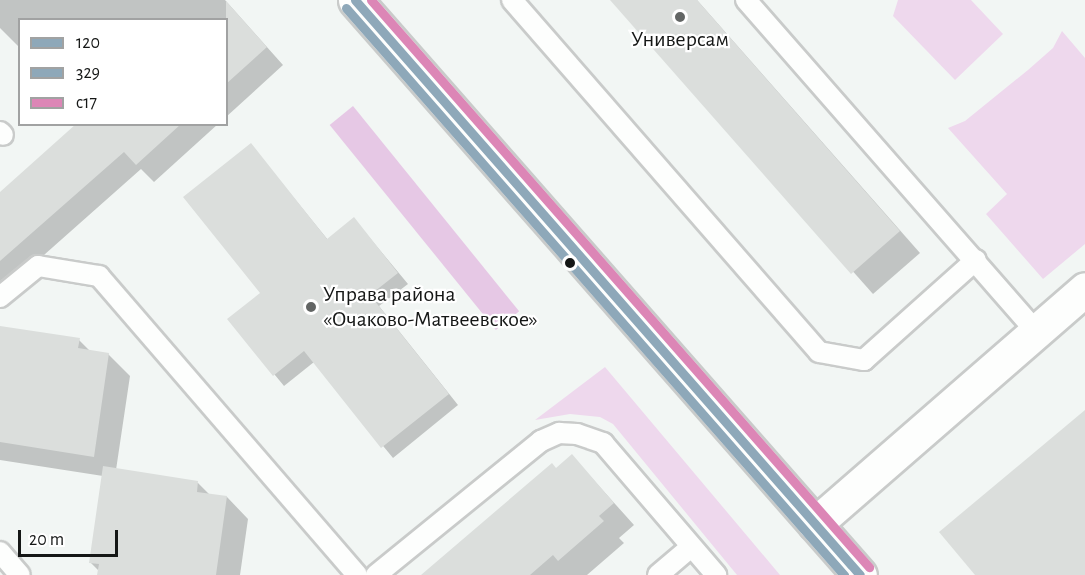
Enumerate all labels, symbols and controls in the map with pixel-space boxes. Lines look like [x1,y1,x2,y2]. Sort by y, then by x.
marker: Универсам [673,10,687,24]
legend [18,18,228,126]
place label: Универсам [631,27,729,53]
text: 120 [76,34,100,52]
text: 329 [76,64,100,82]
text: с17 [76,94,97,112]
unlabelled marker [564,257,576,269]
place label: Управа района «Очаково-Матвеевское» [323,281,538,332]
marker: Управа района «Очаково-Матвеевское» [304,300,318,314]
scale bar [21,518,122,556]
text: 20 m [29,531,64,549]

